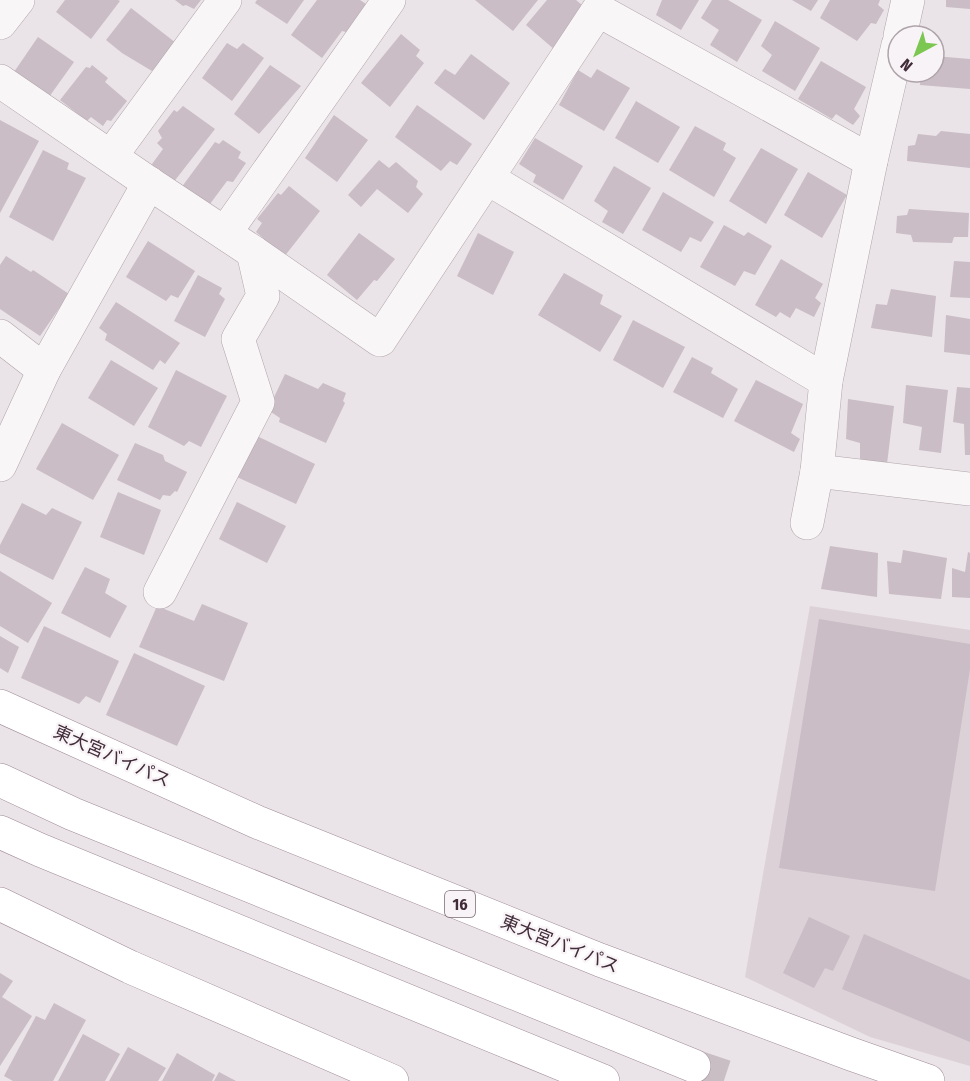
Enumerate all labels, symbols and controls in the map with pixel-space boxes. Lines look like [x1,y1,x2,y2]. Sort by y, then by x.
north arrow [886,24,946,84]
text: N [897,55,916,75]
street label: 東大宮バイパス [50,720,174,792]
road number: 16 [445,891,475,917]
street label: 東大宮バイパス [498,910,622,978]

